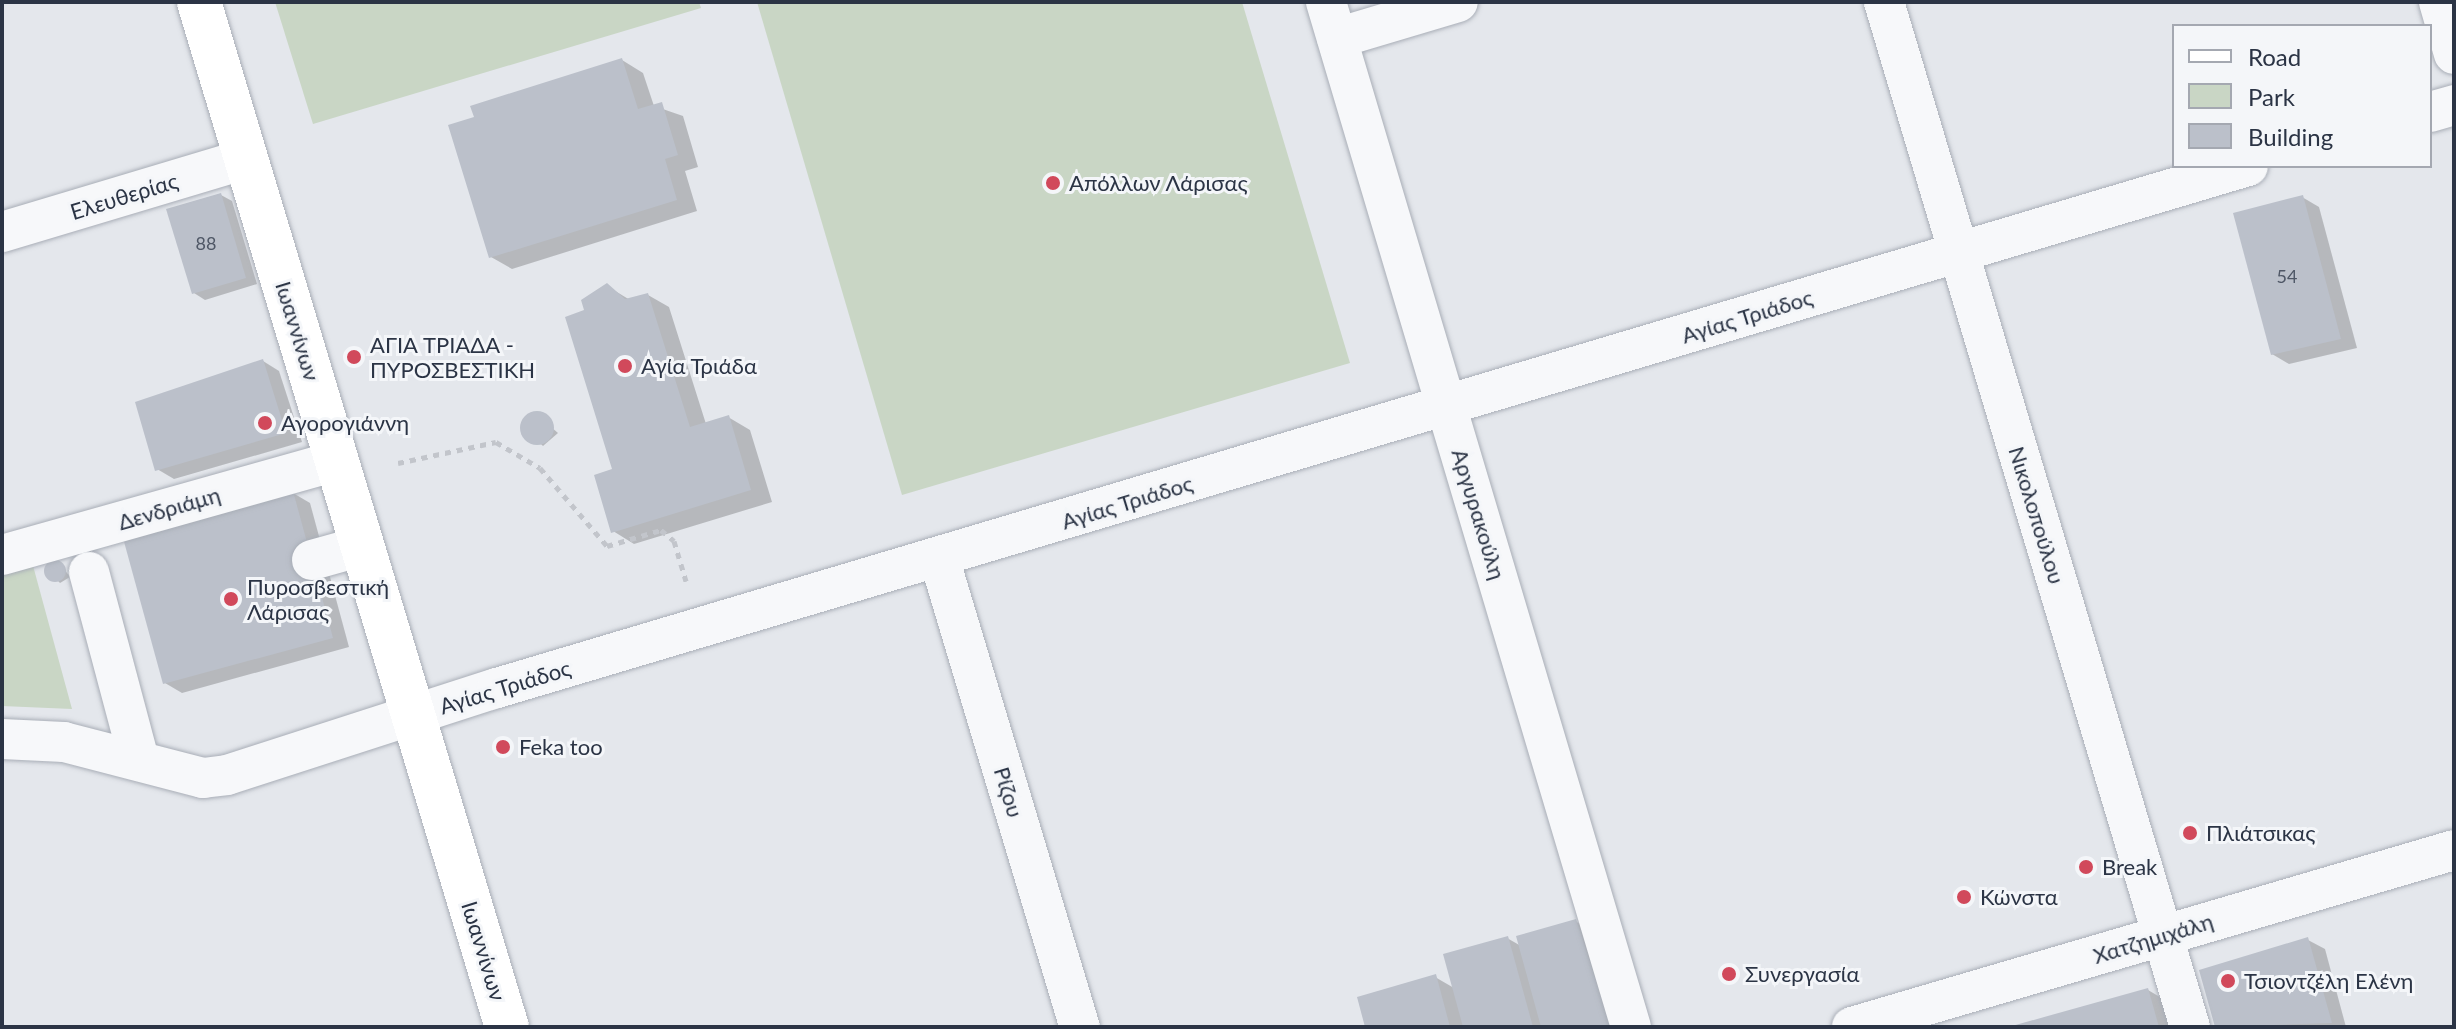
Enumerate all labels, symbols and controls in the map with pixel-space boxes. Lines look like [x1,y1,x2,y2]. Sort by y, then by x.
legend [2172,24,2432,168]
text: Road [2248,42,2301,71]
text: Park [2248,82,2295,111]
text: Building [2248,122,2333,151]
street label: Ελευθερίας [67,167,181,225]
place label: Απόλλων Λάρισας [1069,170,1248,196]
marker: Απόλλων Λάρισας [1044,174,1062,192]
house number: 88 [196,232,216,254]
house number: 54 [2277,265,2297,287]
street label: Ιωαννίνων [270,278,326,384]
street label: Αγίας Τριάδος [1678,283,1816,349]
place label: ΑΓΙΑ ΤΡΙΑΔΑ - ΠΥΡΟΣΒΕΣΤΙΚΗ [370,331,535,382]
marker: ΑΓΙΑ ΤΡΙΑΔΑ - ΠΥΡΟΣΒΕΣΤΙΚΗ [345,348,363,366]
place label: Αγία Τριάδα [641,353,758,379]
marker: Αγία Τριάδα [616,357,634,375]
place label: Αγορογιάννη [281,410,409,436]
marker: Αγορογιάννη [256,414,274,432]
street label: Νικολοπούλου [2004,443,2070,587]
street label: Αργυρακούλη [1447,445,1511,583]
street label: Αγίας Τριάδος [1058,469,1196,535]
street label: Δενδριάμη [115,481,223,535]
place label: Πυροσβεστική Λάρισας [247,573,389,624]
marker: Πυροσβεστική Λάρισας [222,590,240,608]
street label: Αγίας Τριάδος [436,654,574,720]
place label: Feka too [519,734,603,760]
marker: Feka too [494,738,512,756]
street label: Ρίζου [989,764,1029,820]
place label: Πλιάτσικας [2206,820,2316,846]
marker: Πλιάτσικας [2181,824,2199,842]
place label: Break [2102,854,2157,880]
marker: Break [2077,858,2095,876]
place label: Κώνστα [1980,884,2058,910]
marker: Κώνστα [1955,888,1973,906]
street label: Ιωαννίνων [456,898,512,1004]
street label: Χατζημιχάλη [2090,907,2216,969]
place label: Συνεργασία [1745,961,1860,987]
marker: Συνεργασία [1720,965,1738,983]
place label: Τσιοντζέλη Ελένη [2244,968,2413,994]
marker: Τσιοντζέλη Ελένη [2219,972,2237,990]

